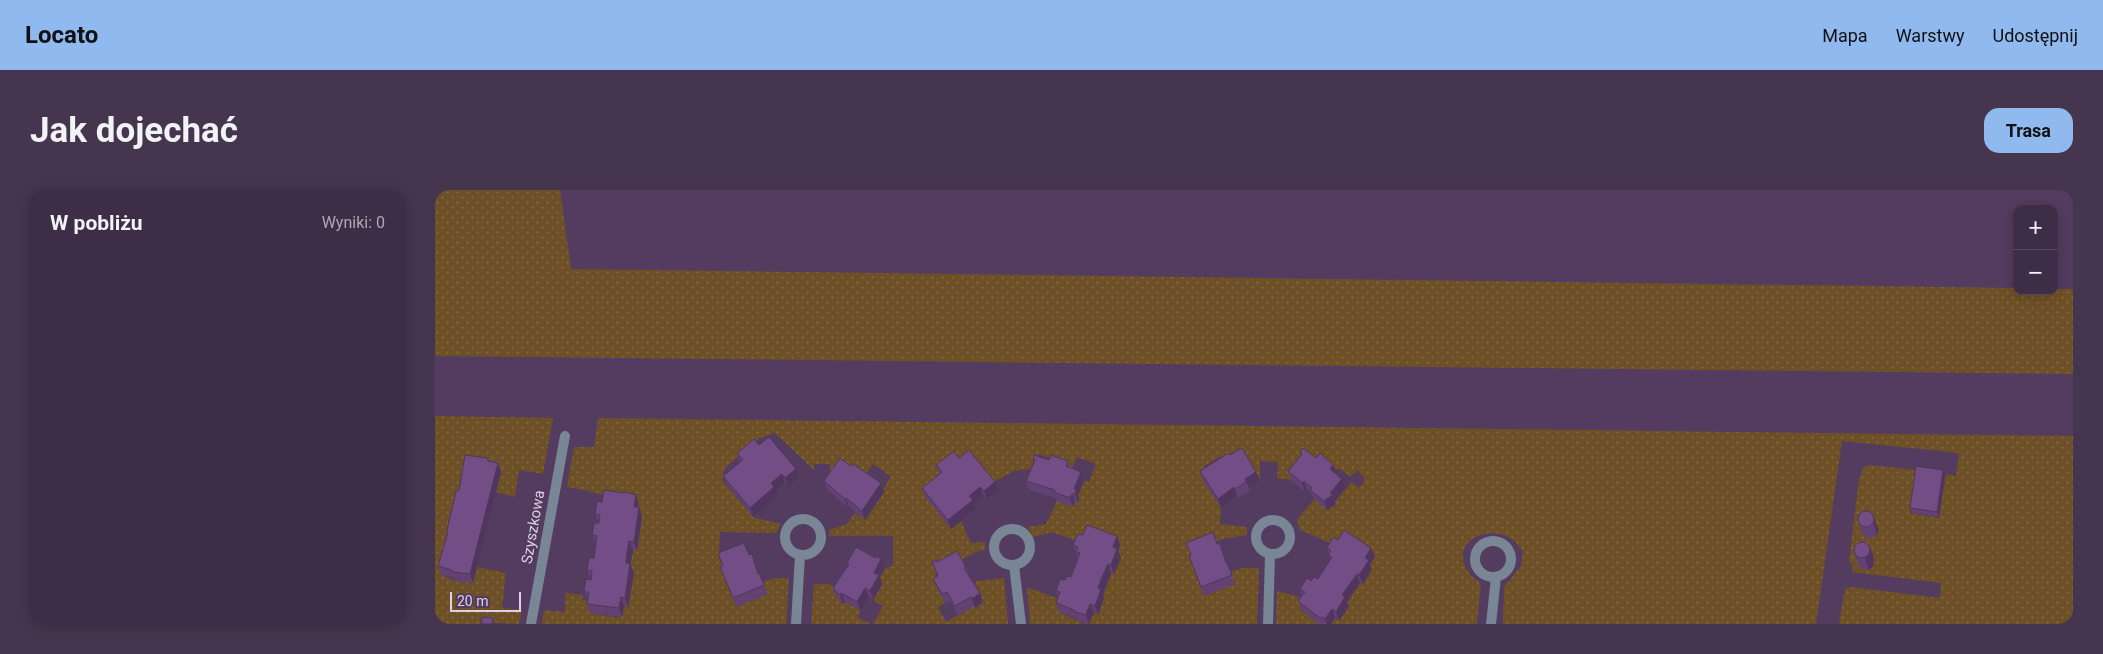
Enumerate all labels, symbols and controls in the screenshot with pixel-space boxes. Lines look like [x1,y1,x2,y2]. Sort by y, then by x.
text: Locato [25,21,98,49]
text: Mapa [1822,25,1868,46]
text: Warstwy [1896,25,1964,46]
text: Udostępnij [1992,25,2078,46]
button: Trasa [1984,108,2073,153]
text: Jak dojechać [30,110,238,151]
map controls [2013,205,2058,295]
button: + [2013,205,2058,250]
text: W pobliżu [50,211,143,235]
text: Wyniki: 0 [322,213,385,232]
button: − [2013,250,2058,295]
street label: Szyszkowa [518,489,548,565]
scale bar [450,589,521,612]
text: 20 m [457,593,489,609]

